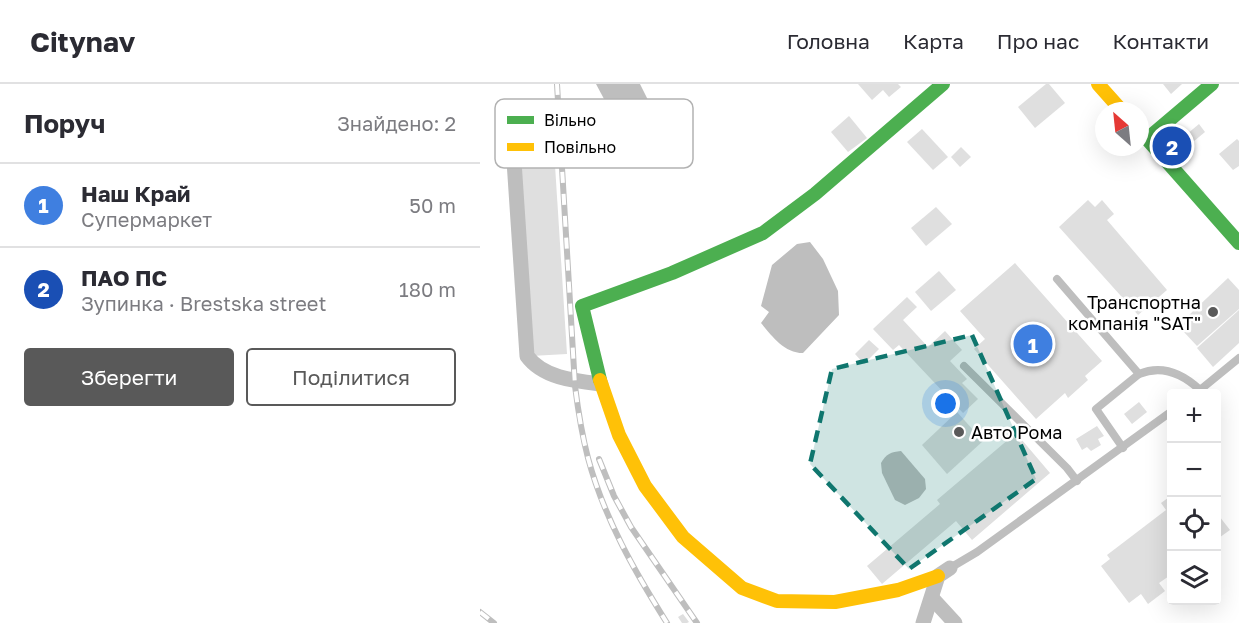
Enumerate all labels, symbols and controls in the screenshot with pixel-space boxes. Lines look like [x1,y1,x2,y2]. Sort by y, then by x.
text: Citynav [30,25,135,58]
text: Головна [787,28,870,54]
text: Карта [903,28,964,54]
text: Про нас [997,28,1079,54]
text: Контакти [1112,28,1209,54]
legend [495,99,693,168]
north arrow [1095,102,1149,156]
text: Поруч [24,108,105,139]
text: Вільно [544,110,596,130]
text: Знайдено: 2 [337,111,456,135]
pin: 2 [1152,124,1192,168]
text: Повільно [544,137,616,157]
text: Наш Край [81,180,190,207]
text: 1 [38,193,49,217]
text: 50 m [409,193,456,217]
text: Супермаркет [81,207,212,231]
text: ПАО ПС [81,264,167,291]
text: 2 [37,277,50,301]
text: 180 m [399,277,456,301]
text: Зупинка · Brestska street [81,291,326,315]
place label: Транспортна компанія "SAT" [1068,291,1201,334]
marker: Транспортна компанія "SAT" [1206,305,1220,319]
pin: 1 [1014,322,1052,366]
button: Зберегти [24,348,234,406]
button: Поділитися [246,348,456,406]
your location [931,389,960,418]
map controls [1167,389,1221,605]
button: + [1167,389,1221,443]
place label: Авто Рома [971,421,1063,443]
marker: Авто Рома [952,425,966,439]
button: − [1167,443,1221,497]
button: locate [1167,497,1221,551]
button: layers [1167,551,1221,605]

